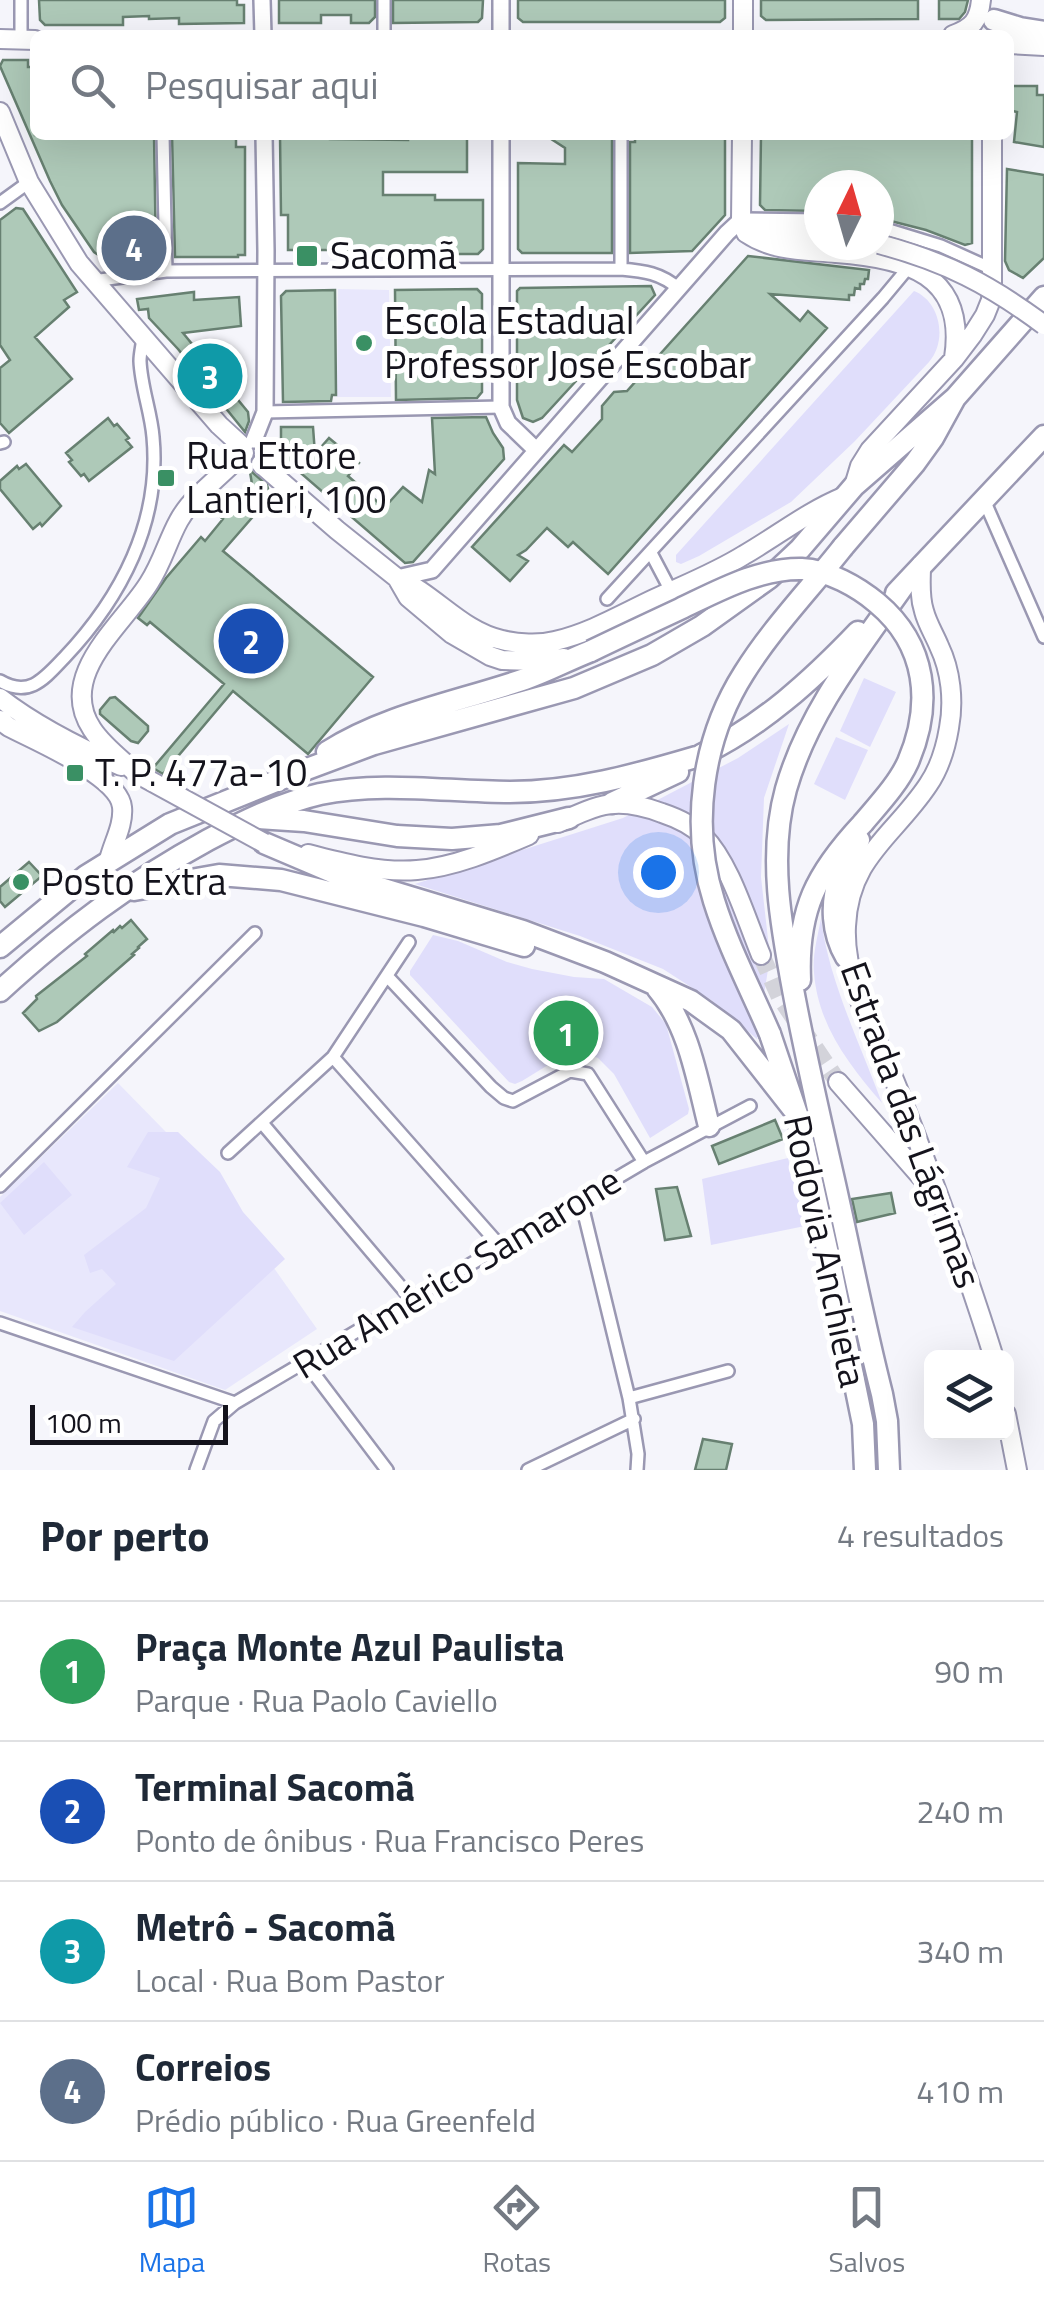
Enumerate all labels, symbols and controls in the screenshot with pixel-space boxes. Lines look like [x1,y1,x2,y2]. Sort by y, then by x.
search box [30,30,1014,140]
text: Pesquisar aqui [145,56,378,114]
icon: search [65,58,120,113]
north arrow [804,170,894,260]
pin: 4 [102,210,166,286]
place label: Sacomã [330,226,457,284]
marker: Sacomã [294,243,320,269]
place label: Escola Estadual Professor José Escobar [384,291,751,393]
marker: Escola Estadual Professor José Escobar [353,332,375,354]
pin: 3 [178,338,242,414]
place label: Rua Ettore Lantieri, 100 [186,426,387,528]
marker: Rua Ettore Lantieri, 100 [155,467,177,489]
pin: 2 [218,604,284,678]
place label: T. P. 477a-10 [95,743,307,801]
marker: T. P. 477a-10 [64,762,86,784]
your location [633,847,684,898]
place label: Posto Extra [41,852,227,910]
marker: Posto Extra [10,871,32,893]
street label: Estrada das Lágrimas [826,953,998,1296]
pin: 1 [534,996,598,1070]
street label: Rodovia Anchieta [769,1109,883,1392]
street label: Rua Américo Samarone [281,1151,632,1393]
map controls [924,1350,1014,1440]
button: layers [924,1350,1014,1440]
scale bar [30,1400,228,1444]
text: 100 m [45,1401,122,1444]
text: Por perto [40,1503,209,1567]
text: 4 resultados [837,1511,1004,1559]
text: Praça Monte Azul Paulista [135,1618,564,1676]
text: 1 [64,1647,81,1695]
text: 90 m [934,1647,1004,1695]
text: Parque · Rua Paolo Caviello [135,1676,498,1724]
text: Terminal Sacomã [135,1758,415,1816]
text: 2 [64,1787,81,1835]
text: 240 m [916,1787,1004,1835]
text: Ponto de ônibus · Rua Francisco Peres [135,1816,644,1864]
text: Metrô - Sacomã [135,1898,396,1956]
text: 3 [64,1927,81,1975]
text: 340 m [916,1927,1004,1975]
text: Local · Rua Bom Pastor [135,1956,444,2004]
text: Correios [135,2038,271,2096]
text: 4 [64,2067,81,2115]
text: 410 m [916,2067,1004,2115]
text: Prédio público · Rua Greenfeld [135,2096,536,2144]
tab: Mapa [139,2180,205,2283]
tab: Rotas [483,2180,551,2283]
tab: Salvos [829,2180,905,2283]

